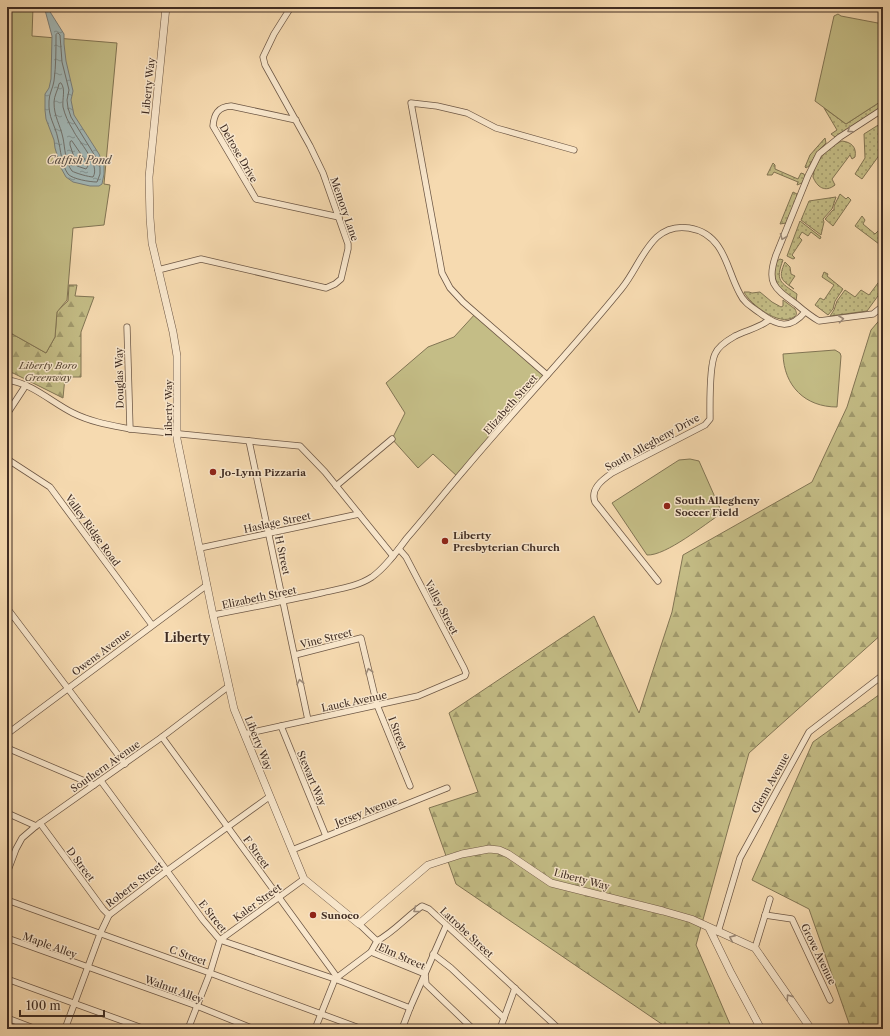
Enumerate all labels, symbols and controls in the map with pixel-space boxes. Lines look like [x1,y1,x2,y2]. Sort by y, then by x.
street label: Liberty Way [139,57,158,115]
street label: Delrose Drive [217,122,261,185]
one-way arrow [847,125,854,133]
water label: Catfish Pond [47,153,113,167]
street label: Memory Lane [328,175,362,243]
one-way arrow [780,234,788,241]
one-way arrow [838,315,844,324]
street label: Douglas Way [112,347,127,409]
park label: Liberty Boro Greenway [18,359,77,384]
street label: Elizabeth Street [481,371,540,437]
street label: Liberty Way [162,379,175,437]
street label: South Allegheny Drive [603,411,702,474]
place label: Jo-Lynn Pizzaria [219,466,306,479]
marker: Jo-Lynn Pizzaria [208,467,218,477]
street label: Valley Ridge Road [62,491,123,569]
place label: South Allegheny Soccer Field [675,494,760,519]
marker: South Allegheny Soccer Field [662,501,672,511]
street label: Haslage Street [242,509,312,536]
place label: Liberty Presbyterian Church [453,529,560,554]
street label: H Street [272,534,293,576]
marker: Liberty Presbyterian Church [440,536,450,546]
street label: Valley Street [421,577,461,637]
street label: Elizabeth Street [221,583,298,612]
street label: Owens Avenue [69,626,134,679]
street label: Vine Street [298,626,354,651]
district label: Liberty [164,630,210,645]
one-way arrow [365,668,374,675]
one-way arrow [297,678,305,685]
street label: Lauck Avenue [320,688,388,715]
street label: Liberty Way [242,714,275,773]
street label: I Street [385,715,410,752]
street label: Southern Avenue [68,737,143,795]
street label: Stewart Way [294,749,329,808]
street label: Glenn Avenue [749,750,793,816]
street label: Jersey Avenue [331,793,400,830]
street label: F Street [240,833,273,872]
street label: D Street [64,845,98,884]
street label: Roberts Street [103,858,166,910]
street label: Liberty Way [553,866,612,893]
street label: Kaler Street [231,880,284,924]
street label: E Street [196,897,230,935]
street label: Latrobe Street [437,904,496,961]
one-way arrow [414,905,421,912]
place label: Sunoco [321,909,359,922]
marker: Sunoco [308,910,318,920]
street label: Grove Avenue [798,921,839,987]
street label: Maple Alley [21,930,79,961]
one-way arrow [729,935,737,943]
street label: Elm Street [376,940,428,973]
street label: C Street [167,943,209,968]
street label: Walnut Alley [142,973,205,1006]
scale bar [20,992,104,1018]
one-way arrow [786,994,794,1001]
text: 100 m [26,998,61,1013]

